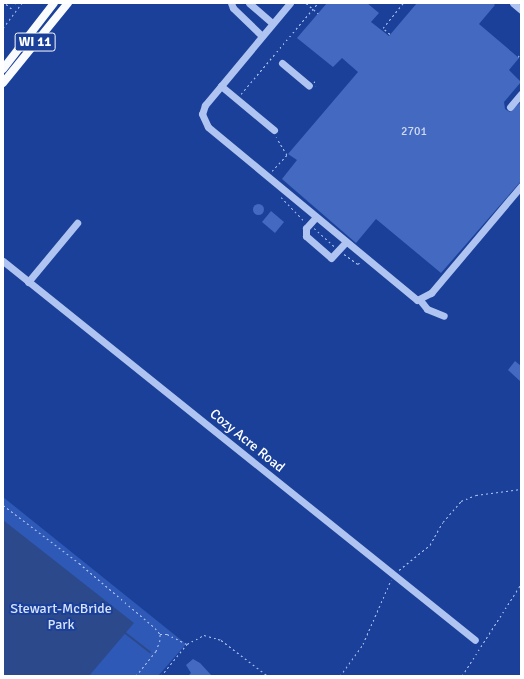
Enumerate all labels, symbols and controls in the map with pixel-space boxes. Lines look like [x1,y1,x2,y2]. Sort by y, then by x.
road number: WI 11 [14,31,56,53]
house number: 2701 [401,125,427,139]
street label: Cozy Acre Road [206,406,288,476]
park label: Stewart-McBride Park [10,601,112,634]

